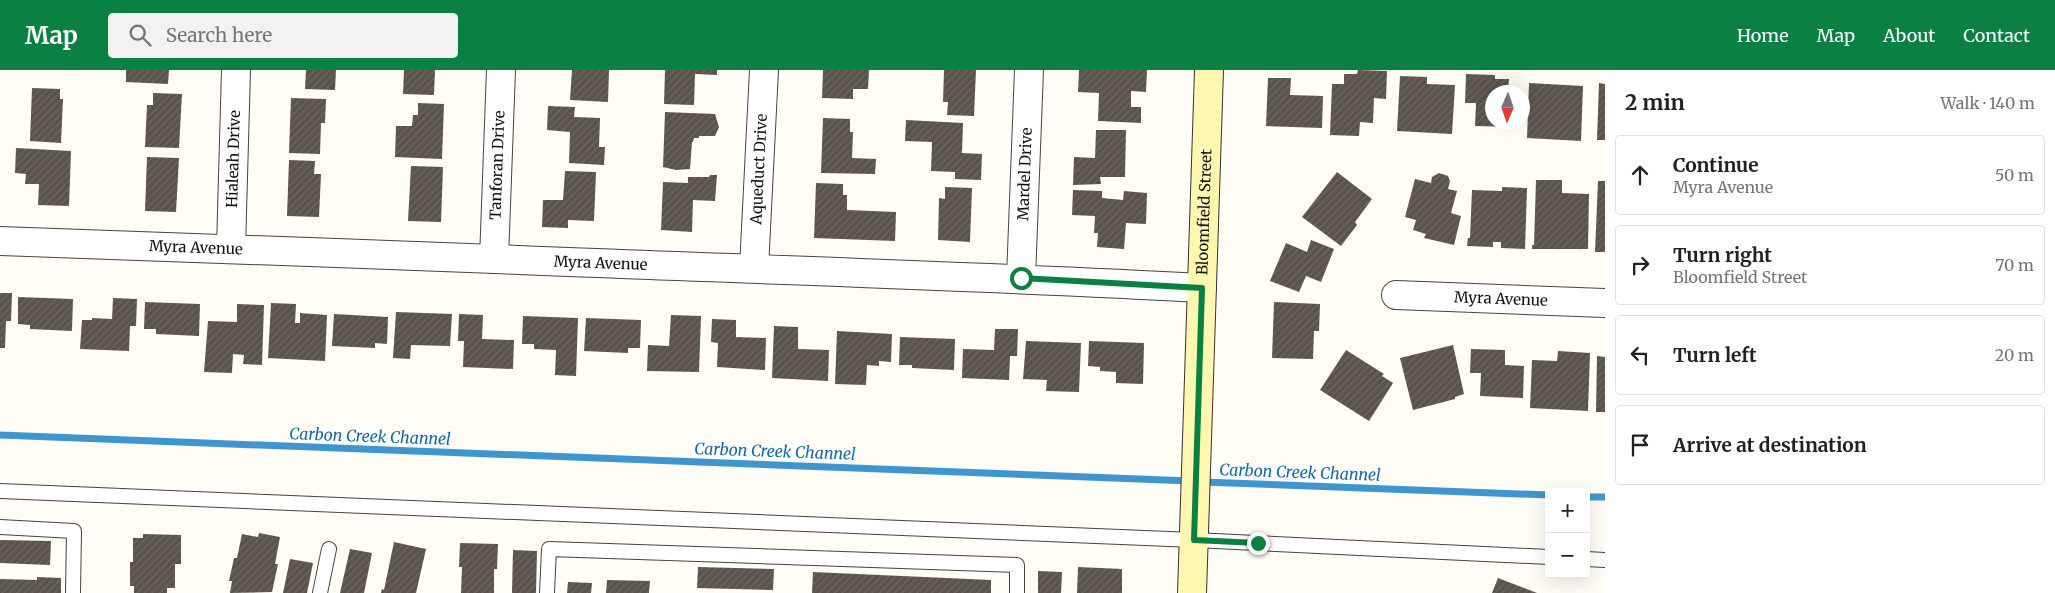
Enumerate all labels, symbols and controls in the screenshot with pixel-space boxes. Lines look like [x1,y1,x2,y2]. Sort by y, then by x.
search box [108,13,458,58]
text: Map [25,20,78,51]
icon: search [126,21,154,49]
text: Search here [166,23,272,47]
text: Home [1737,24,1789,47]
text: Map [1817,24,1855,47]
text: About [1883,24,1935,47]
text: Contact [1963,24,2030,47]
north arrow [1485,85,1530,130]
text: 2 min [1625,89,1685,116]
text: Walk · 140 m [1941,93,2035,113]
street label: Hialeah Drive [222,110,244,208]
street label: Tanforan Drive [485,110,509,220]
street label: Aqueduct Drive [746,113,771,226]
street label: Mardel Drive [1013,127,1036,221]
street label: Bloomfield Street [1192,149,1215,275]
text: Continue [1673,153,1759,177]
icon: ahead [1626,161,1654,189]
text: 50 m [1995,165,2034,185]
text: Myra Avenue [1673,177,1773,197]
street label: Myra Avenue [149,236,243,258]
text: Turn right [1673,243,1772,267]
street label: Myra Avenue [553,251,648,274]
icon: right [1626,251,1654,279]
text: 70 m [1995,255,2034,275]
route start [1010,267,1033,290]
text: Bloomfield Street [1673,267,1807,287]
street label: Myra Avenue [1454,287,1548,310]
icon: left [1626,341,1654,369]
text: Turn left [1673,343,1757,367]
text: 20 m [1995,345,2034,365]
water label: Carbon Creek Channel [289,423,451,449]
icon: arrive [1626,431,1654,459]
text: Arrive at destination [1673,433,1867,457]
water label: Carbon Creek Channel [694,438,856,464]
water label: Carbon Creek Channel [1219,459,1381,485]
map controls [1545,488,1590,578]
button: + [1545,488,1590,533]
route end [1247,532,1270,555]
button: − [1545,533,1590,578]

